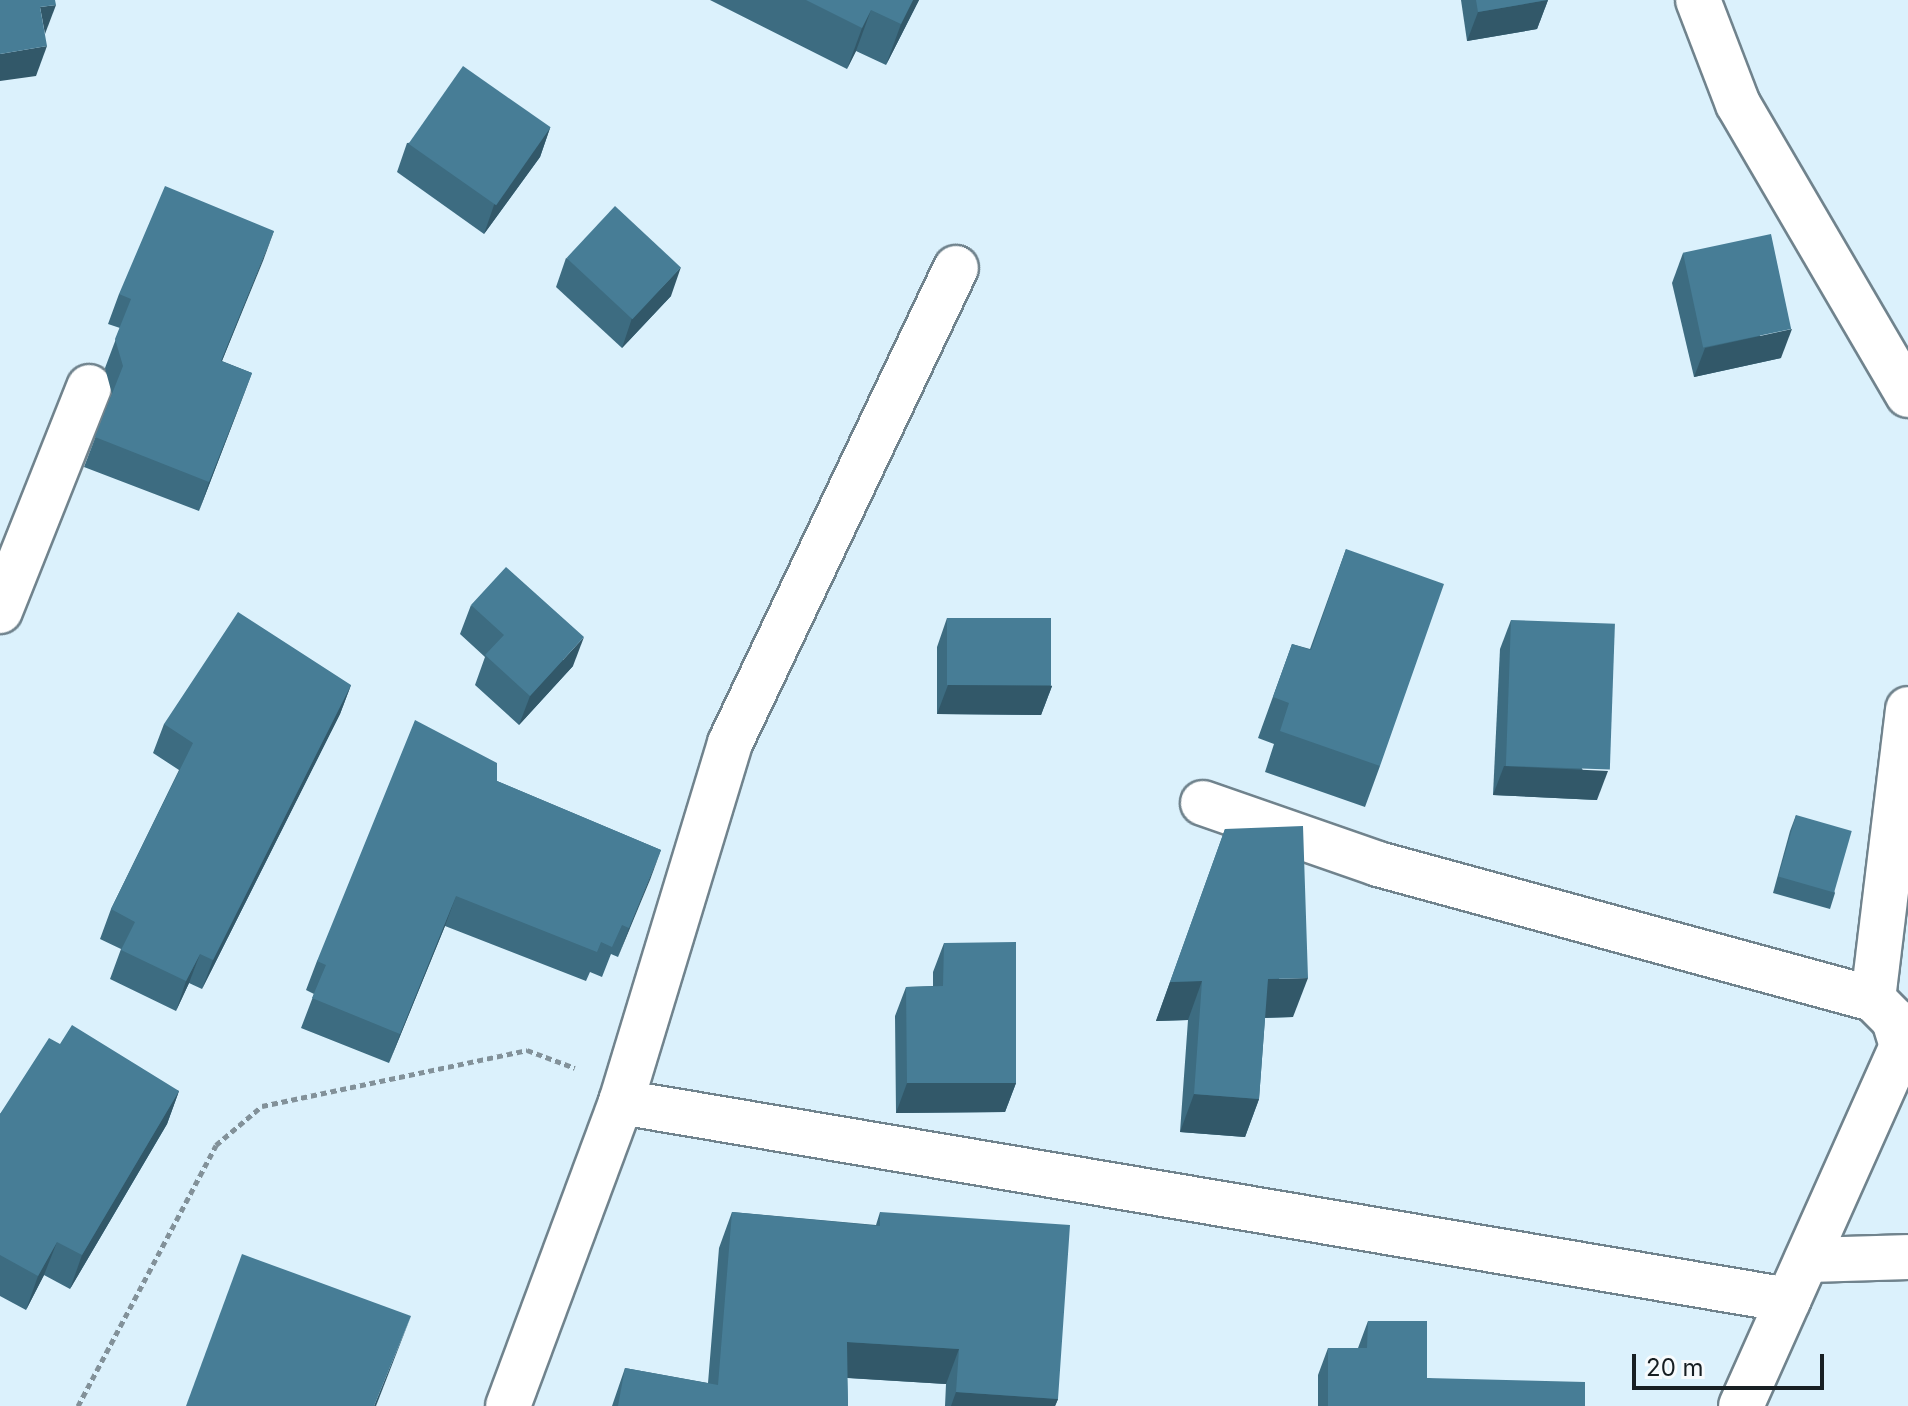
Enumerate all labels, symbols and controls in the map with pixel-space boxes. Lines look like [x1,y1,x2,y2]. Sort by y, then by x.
scale bar [1636,1338,1828,1388]
text: 20 m [1646,1353,1704,1382]

